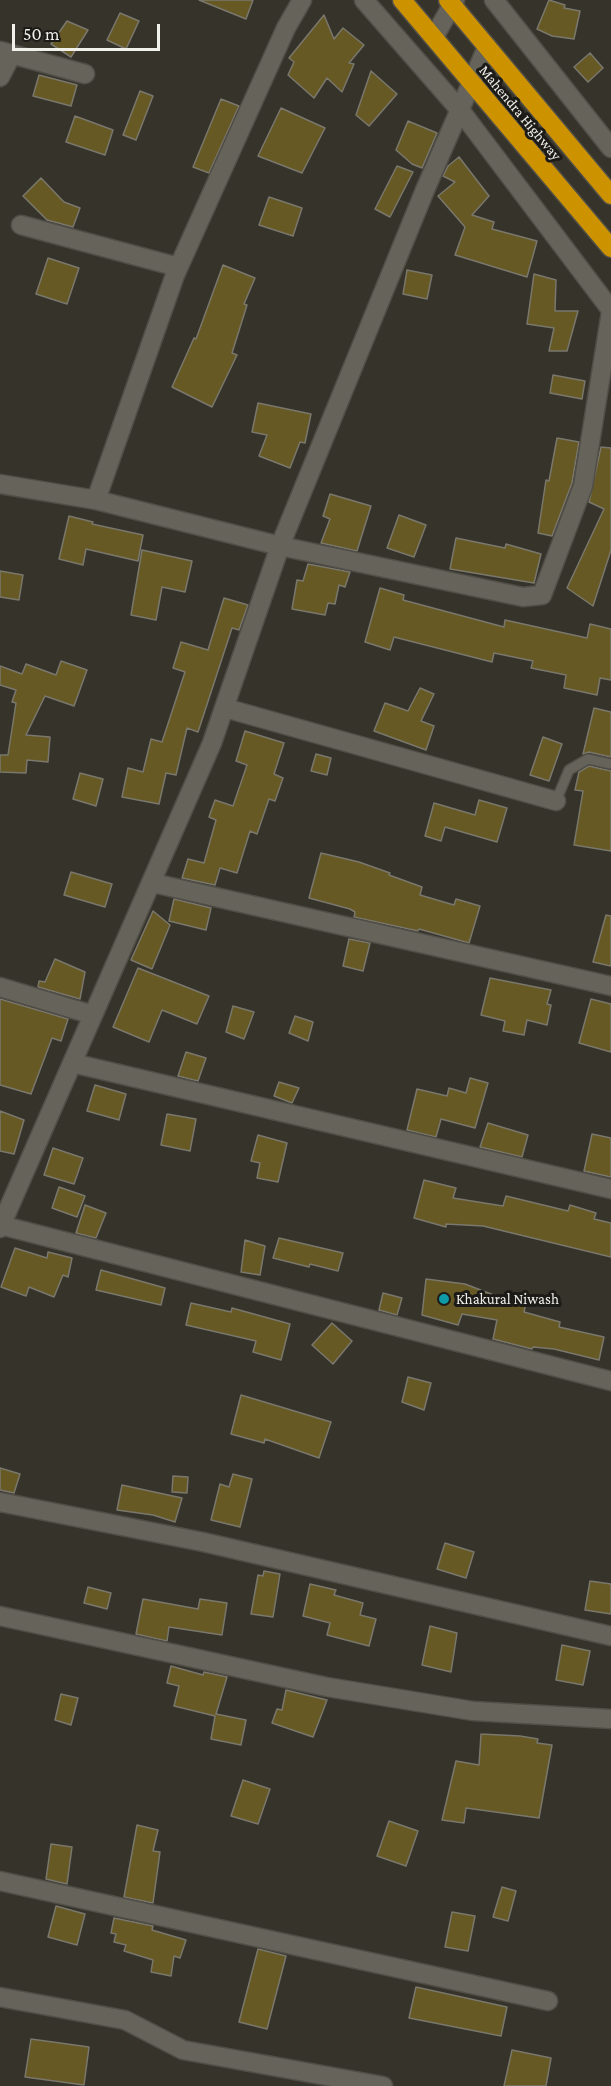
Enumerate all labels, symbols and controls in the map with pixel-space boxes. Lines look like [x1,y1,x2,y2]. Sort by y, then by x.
scale bar [15,12,164,50]
text: 50 m [23,24,60,44]
street label: Mahendra Highway [475,62,565,164]
place label: Khakural Niwash [456,1290,559,1308]
marker: Khakural Niwash [437,1292,451,1306]

